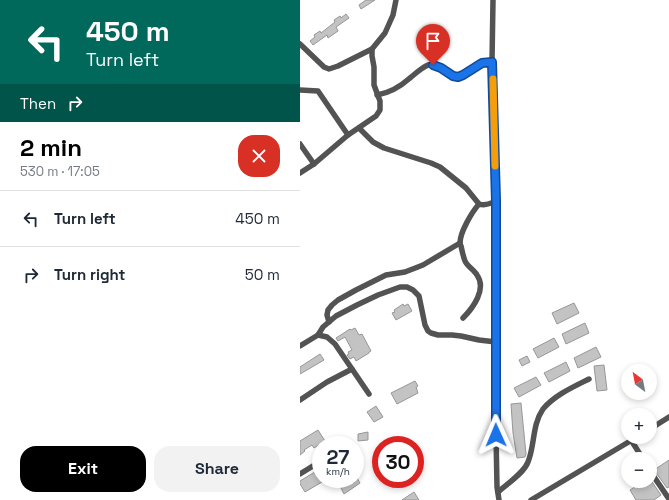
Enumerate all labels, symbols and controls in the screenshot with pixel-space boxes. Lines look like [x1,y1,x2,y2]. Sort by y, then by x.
text: 450 m [86,13,170,49]
icon: left [20,16,72,68]
pin [416,24,450,65]
icon: arrive [422,30,444,52]
text: Turn left [86,48,159,71]
icon: right [64,92,86,114]
text: Then [20,94,56,113]
text: 2 min [20,132,82,163]
button: close [238,135,280,177]
text: 530 m · 17:05 [20,163,100,180]
icon: left [20,208,42,230]
text: Turn left [54,209,116,228]
text: 450 m [235,209,280,228]
icon: right [20,264,42,286]
text: Turn right [54,265,125,284]
text: 50 m [245,265,280,284]
north arrow [621,364,657,400]
map controls [621,364,657,488]
button: + [621,408,657,444]
position arrow [475,414,517,456]
speed limit sign: 30 [372,436,424,488]
text: 27 [327,444,349,470]
button: Exit [20,446,146,492]
button: Share [154,446,280,492]
button: − [621,452,657,488]
text: km/h [326,465,350,478]

